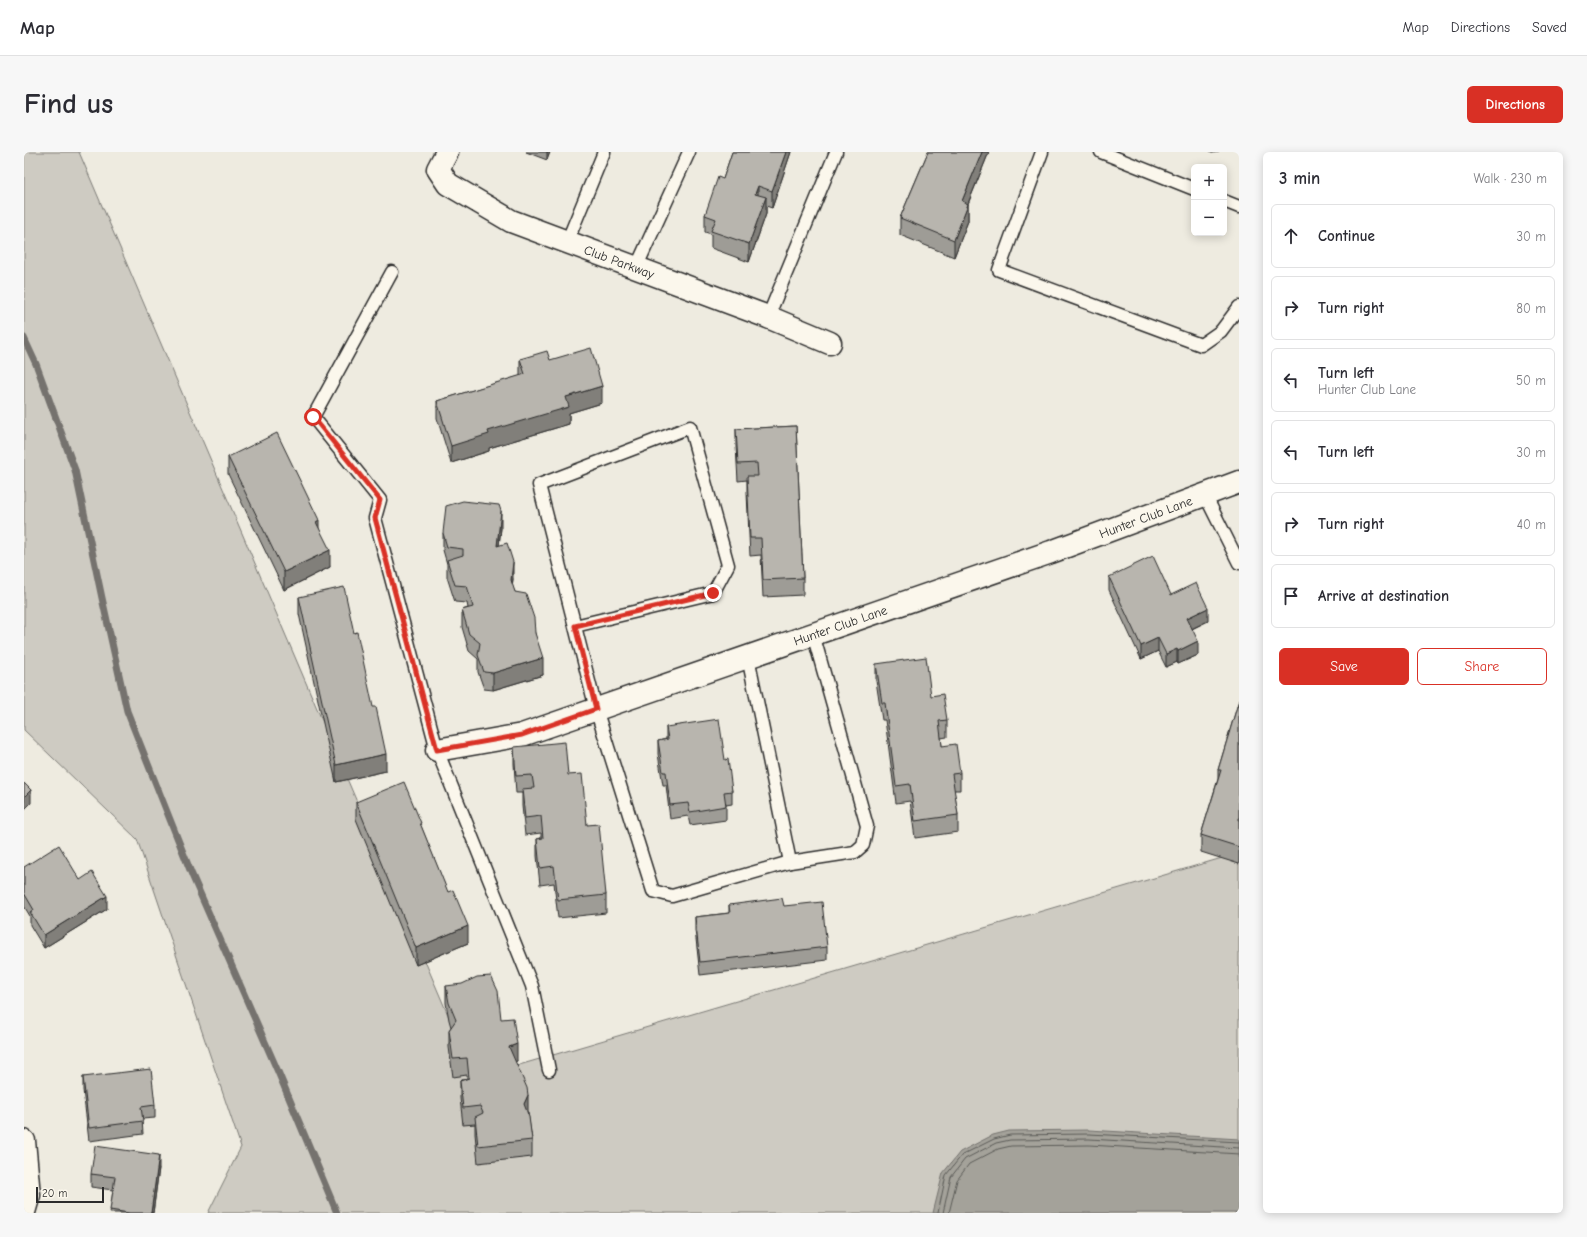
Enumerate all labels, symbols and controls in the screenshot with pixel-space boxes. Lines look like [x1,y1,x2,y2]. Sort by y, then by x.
text: Map [20,17,55,39]
text: Map [1402,19,1429,36]
text: Directions [1451,19,1510,36]
text: Saved [1532,19,1567,36]
button: Directions [1467,86,1563,123]
text: Find us [24,88,113,120]
map controls [1191,164,1227,236]
button: + [1191,164,1227,200]
text: 3 min [1279,169,1320,188]
text: Walk · 230 m [1473,171,1547,186]
button: − [1191,200,1227,236]
icon: ahead [1280,225,1302,247]
text: Continue [1318,227,1375,245]
text: 30 m [1516,229,1546,244]
street label: Club Parkway [582,242,657,282]
icon: right [1280,297,1302,319]
text: Turn right [1318,299,1384,317]
text: 80 m [1516,301,1546,316]
text: Turn left [1318,364,1374,382]
icon: left [1280,369,1302,391]
text: 50 m [1516,373,1546,388]
text: Hunter Club Lane [1318,382,1416,397]
route start [304,408,322,426]
icon: left [1280,441,1302,463]
text: Turn left [1318,443,1374,461]
text: 30 m [1516,445,1546,460]
street label: Hunter Club Lane [1097,493,1195,541]
icon: right [1280,513,1302,535]
text: Turn right [1318,515,1384,533]
text: 40 m [1517,517,1546,532]
route end [704,584,722,602]
icon: arrive [1280,585,1302,607]
text: Arrive at destination [1318,587,1449,605]
street label: Hunter Club Lane [792,602,890,649]
button: Save [1279,648,1409,685]
button: Share [1417,648,1547,685]
scale bar [36,1185,104,1204]
text: 20 m [42,1187,67,1200]

